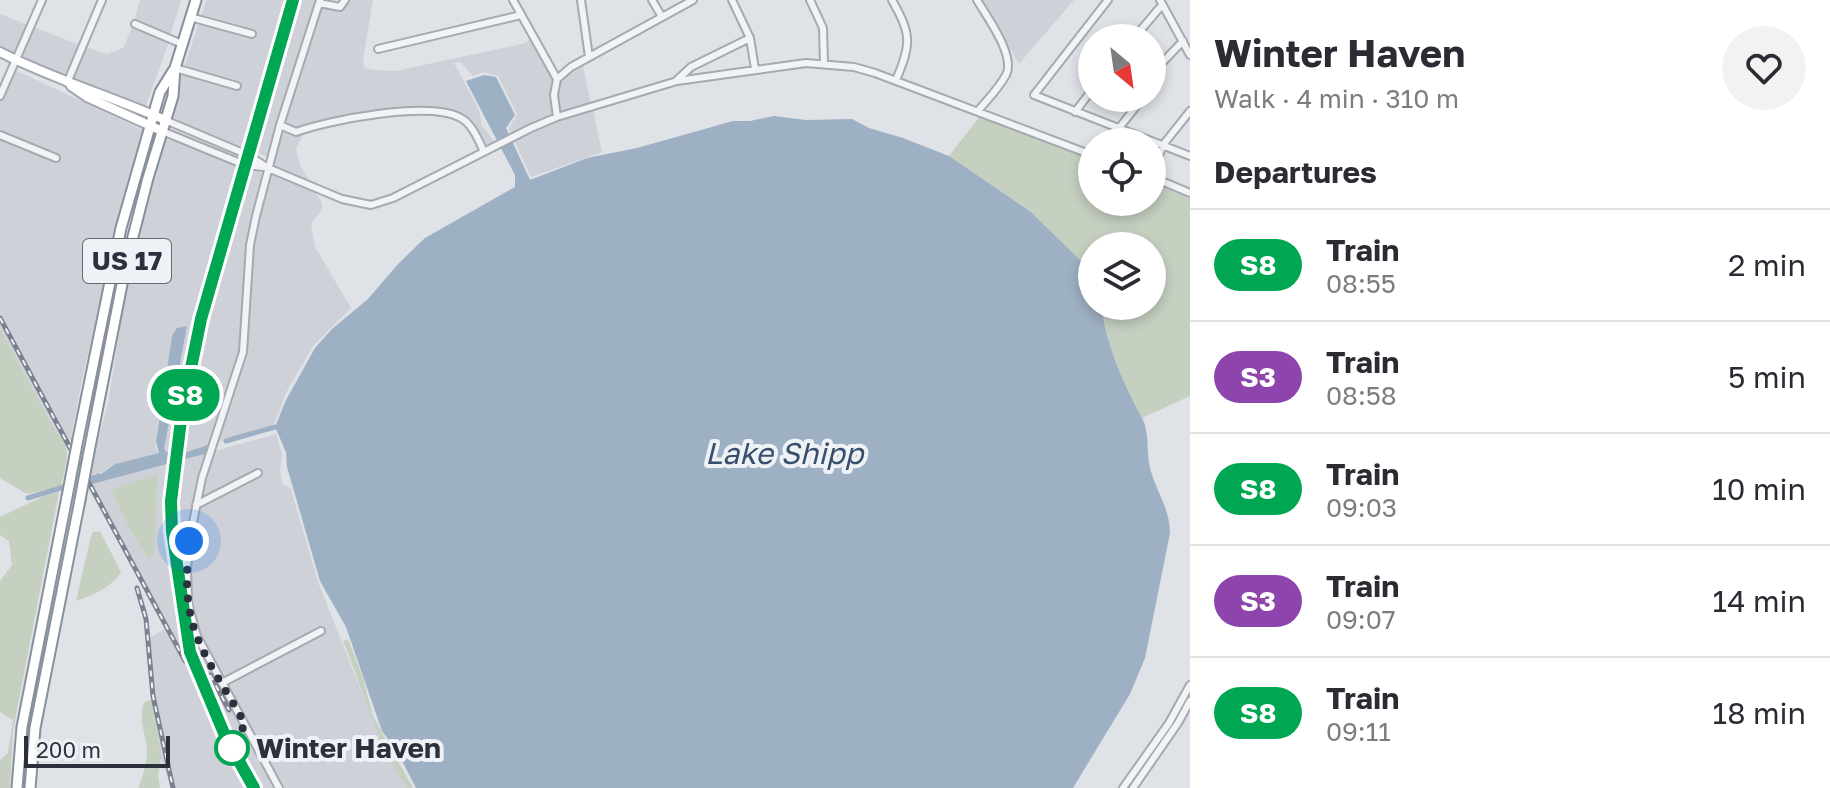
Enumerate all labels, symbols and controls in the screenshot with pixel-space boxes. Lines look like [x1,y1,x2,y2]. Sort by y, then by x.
north arrow [1078,24,1166,112]
map controls [1078,24,1166,320]
button: heart [1722,26,1806,110]
text: Winter Haven [1214,30,1465,75]
text: Walk · 4 min · 310 m [1214,83,1459,114]
button: locate [1078,128,1166,216]
text: Departures [1214,154,1377,190]
button: layers [1078,232,1166,320]
text: Train [1326,232,1399,268]
road number: US 17 [83,239,171,283]
text: 2 min [1728,247,1806,283]
text: S8 [1240,248,1276,281]
text: 08:55 [1326,268,1396,299]
text: Train [1326,344,1399,380]
text: 5 min [1728,359,1806,395]
text: S3 [1240,360,1276,393]
line badge: S8 [149,369,221,421]
text: S8 [167,378,203,411]
text: 08:58 [1326,380,1397,411]
water label: Lake Shipp [705,435,866,471]
text: Train [1326,456,1399,492]
text: 10 min [1712,471,1806,507]
text: S8 [1240,472,1276,505]
text: 09:03 [1326,492,1397,523]
your location [169,521,209,561]
text: Train [1326,568,1399,604]
text: 14 min [1713,583,1806,619]
text: S3 [1240,584,1276,617]
text: 09:07 [1326,604,1396,635]
text: Train [1326,680,1399,716]
text: 18 min [1713,695,1806,731]
text: S8 [1240,696,1276,729]
text: 09:11 [1326,716,1391,747]
marker: Winter Haven [215,731,249,765]
place label: Winter Haven [256,731,441,764]
scale bar [24,732,170,768]
text: 200 m [36,736,101,763]

